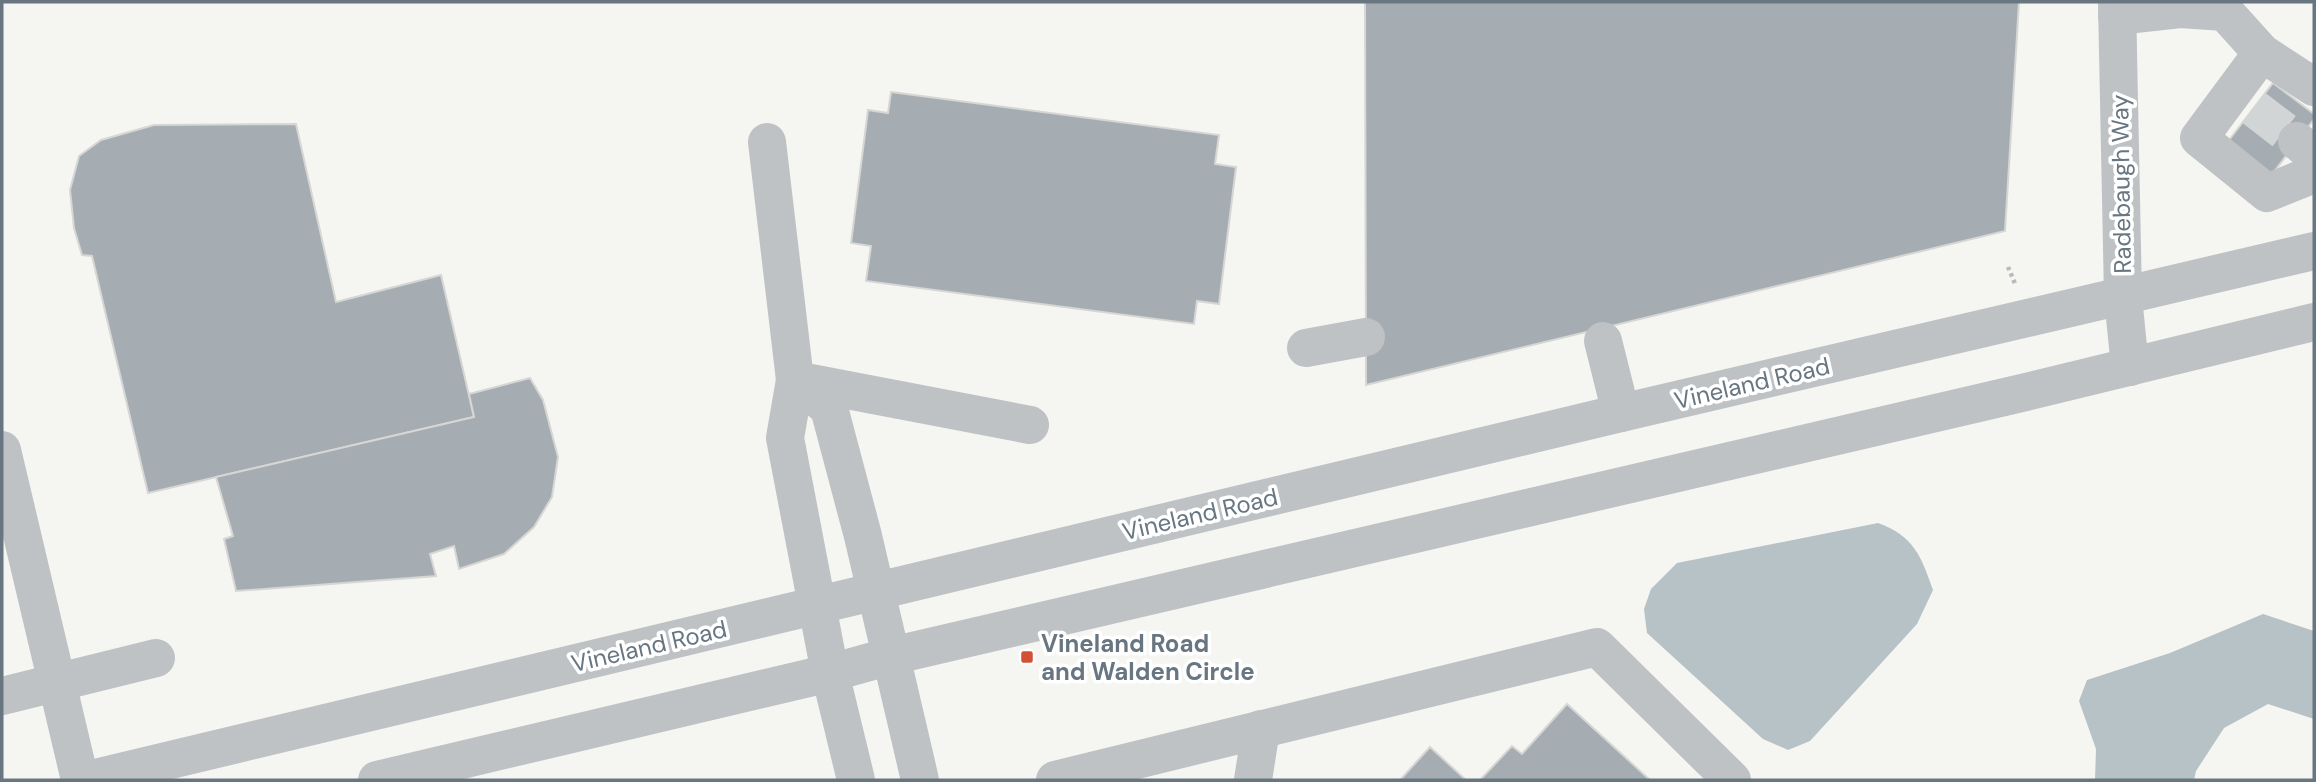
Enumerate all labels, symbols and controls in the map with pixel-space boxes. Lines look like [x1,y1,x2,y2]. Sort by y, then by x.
street label: Radebaugh Way [2104,94,2138,274]
street label: Vineland Road [1671,350,1833,416]
street label: Vineland Road [1119,481,1281,547]
street label: Vineland Road [568,613,730,679]
place label: Vineland Road and Walden Circle [1041,628,1255,687]
marker: Vineland Road and Walden Circle [1019,649,1035,665]

